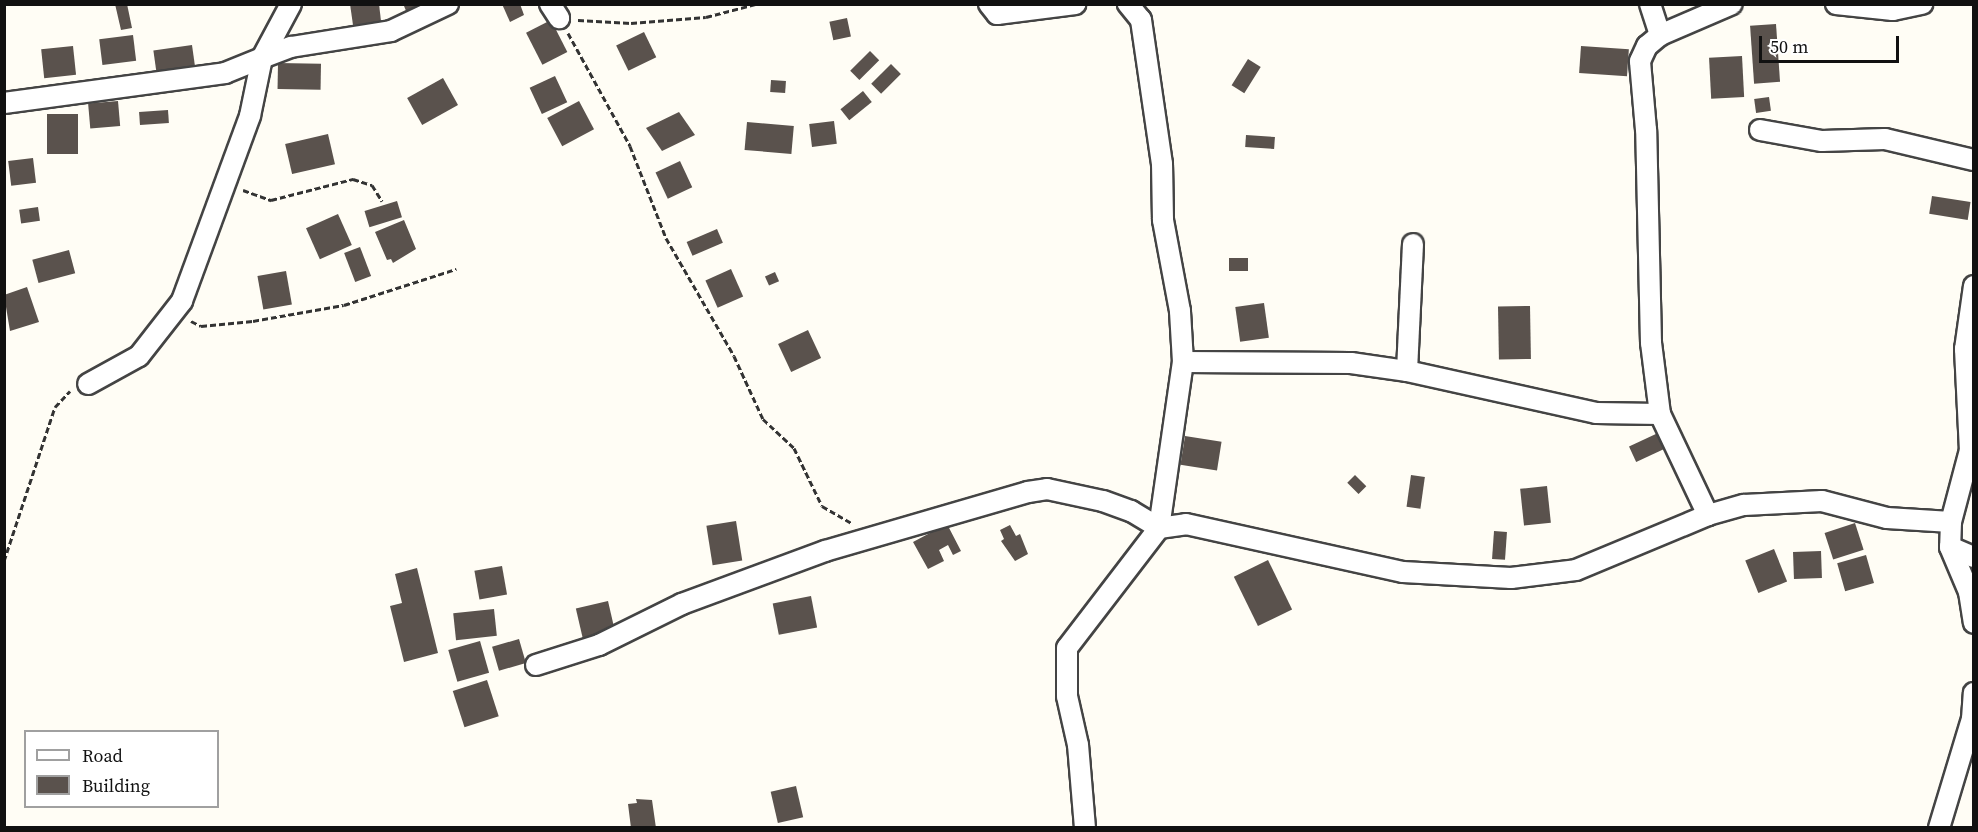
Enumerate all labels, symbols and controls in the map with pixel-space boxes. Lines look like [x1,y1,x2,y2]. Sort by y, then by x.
scale bar [1762,24,1902,62]
text: 50 m [1770,34,1808,59]
legend [24,730,219,808]
text: Road [82,743,123,768]
text: Building [82,773,150,798]

